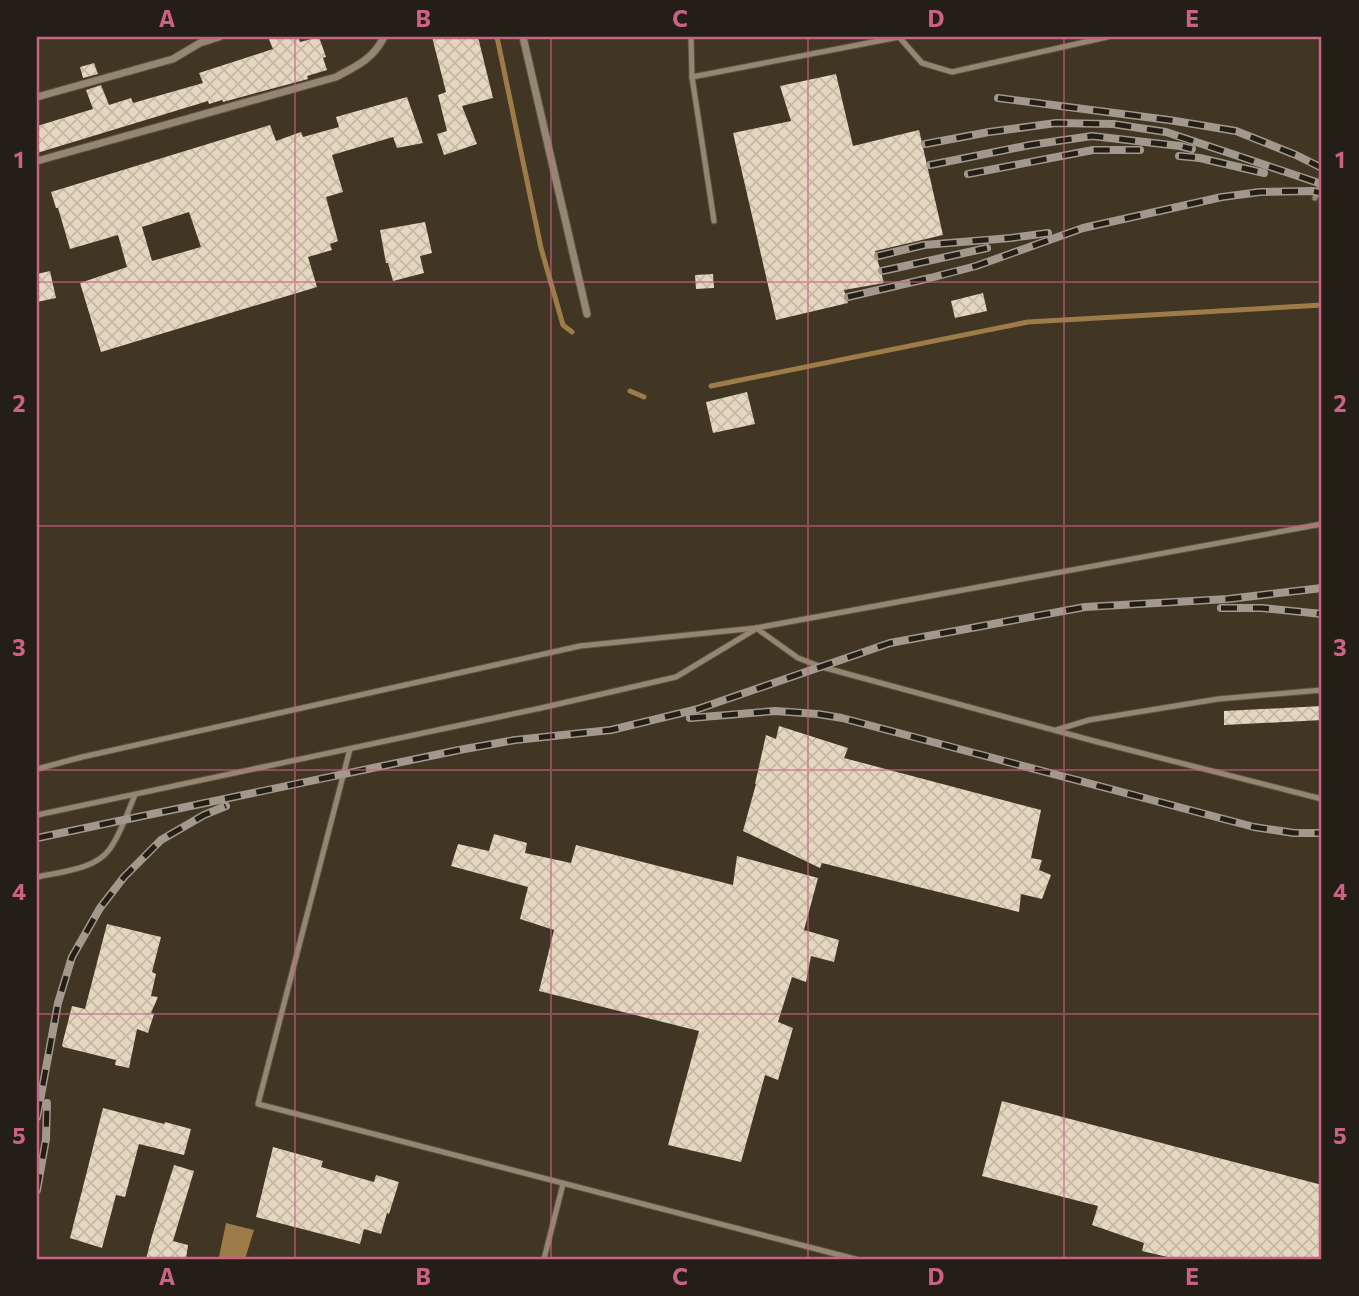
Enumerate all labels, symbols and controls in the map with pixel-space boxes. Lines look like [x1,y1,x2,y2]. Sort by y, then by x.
text: A [159,4,176,32]
text: B [415,4,431,32]
text: C [672,4,688,32]
text: D [928,4,945,32]
text: E [1185,4,1199,32]
text: 1 [14,145,24,173]
text: 1 [1335,145,1345,173]
text: 2 [12,389,26,417]
text: 2 [1333,389,1347,417]
text: 3 [12,633,26,661]
text: 3 [1333,633,1347,661]
text: 4 [12,877,26,905]
text: 4 [1333,877,1347,905]
text: 5 [12,1121,26,1149]
text: 5 [1333,1121,1347,1149]
text: A [159,1262,176,1290]
text: B [415,1262,431,1290]
text: C [672,1262,688,1290]
text: D [928,1262,945,1290]
text: E [1185,1262,1199,1290]

